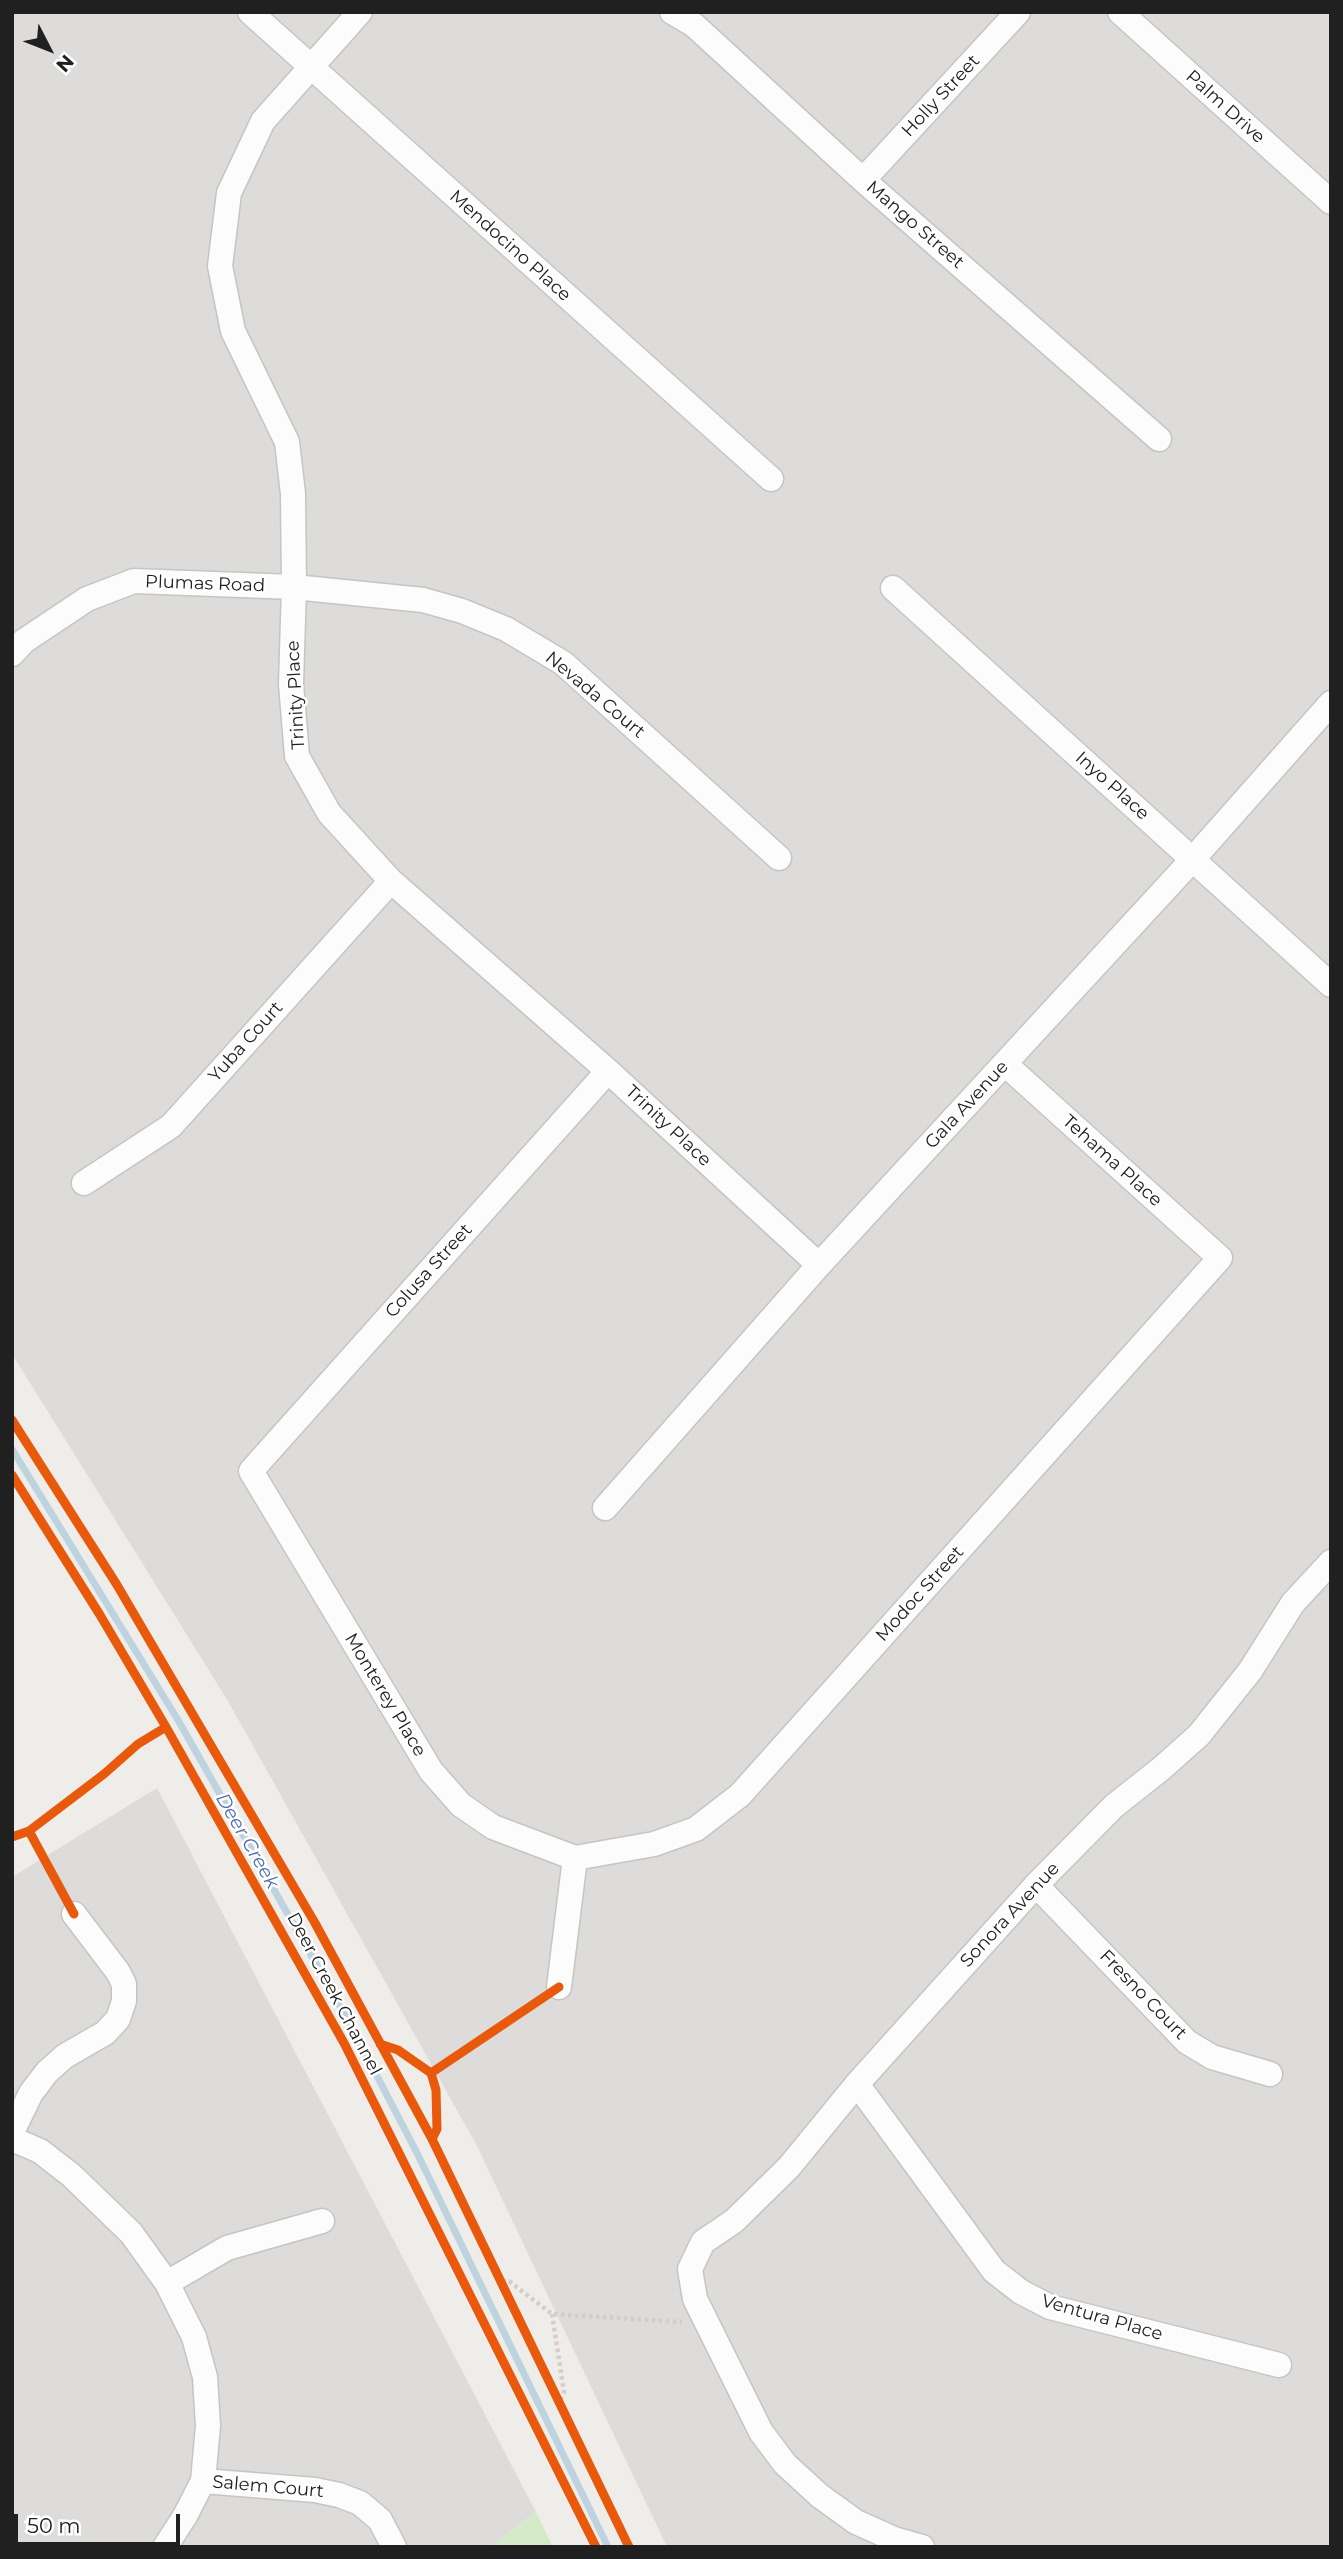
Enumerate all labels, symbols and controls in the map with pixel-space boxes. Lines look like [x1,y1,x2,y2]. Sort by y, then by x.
north arrow [14,14,84,84]
text: N [51,50,79,77]
street label: Holly Street [897,50,985,142]
street label: Palm Drive [1181,66,1269,148]
street label: Mango Street [862,177,968,273]
street label: Mendocino Place [445,186,575,306]
street label: Plumas Road [145,571,265,597]
street label: Trinity Place [282,640,310,750]
street label: Nevada Court [541,647,649,743]
street label: Inyo Place [1071,747,1153,825]
street label: Yuba Court [204,997,288,1087]
street label: Gala Avenue [921,1056,1013,1154]
street label: Trinity Place [621,1081,715,1171]
street label: Tehama Place [1058,1111,1166,1211]
street label: Colusa Street [381,1220,477,1322]
street label: Modoc Street [871,1542,969,1646]
street label: Monterey Place [340,1629,430,1761]
water label: Deer Creek [210,1789,284,1893]
street label: Sonora Avenue [956,1858,1064,1972]
street label: Deer Creek Channel [282,1909,386,2079]
street label: Fresno Court [1095,1946,1191,2044]
street label: Ventura Place [1039,2290,1165,2346]
street label: Salem Court [211,2471,325,2503]
scale bar [18,2500,184,2544]
text: 50 m [27,2513,81,2538]

